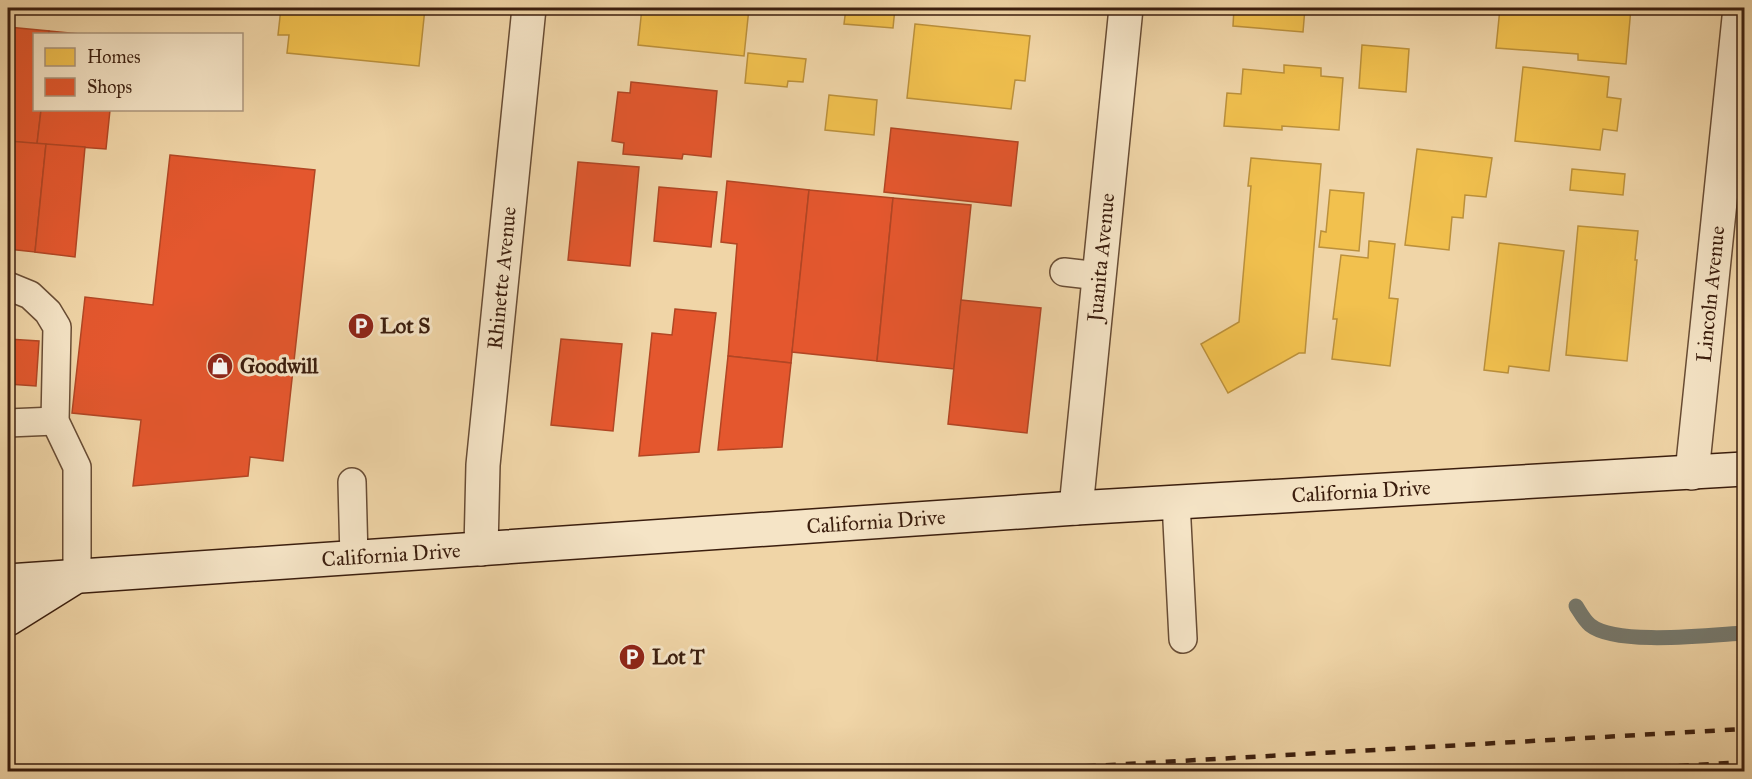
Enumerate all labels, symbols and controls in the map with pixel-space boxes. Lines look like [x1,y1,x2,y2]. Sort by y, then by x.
legend [33,33,243,111]
text: Homes [87,46,141,68]
text: Shops [87,76,132,98]
street label: Juanita Avenue [1082,191,1120,325]
street label: Rhinette Avenue [482,205,522,351]
street label: Lincoln Avenue [1691,224,1730,363]
parking icon: Lot S [346,311,376,341]
place label: Lot S [380,313,430,339]
shop icon: Goodwill [205,351,235,381]
place label: Goodwill [240,353,320,379]
street label: California Drive [1291,474,1432,508]
street label: California Drive [806,504,947,539]
street label: California Drive [321,537,462,573]
parking icon: Lot T [617,642,647,672]
place label: Lot T [652,644,705,670]

